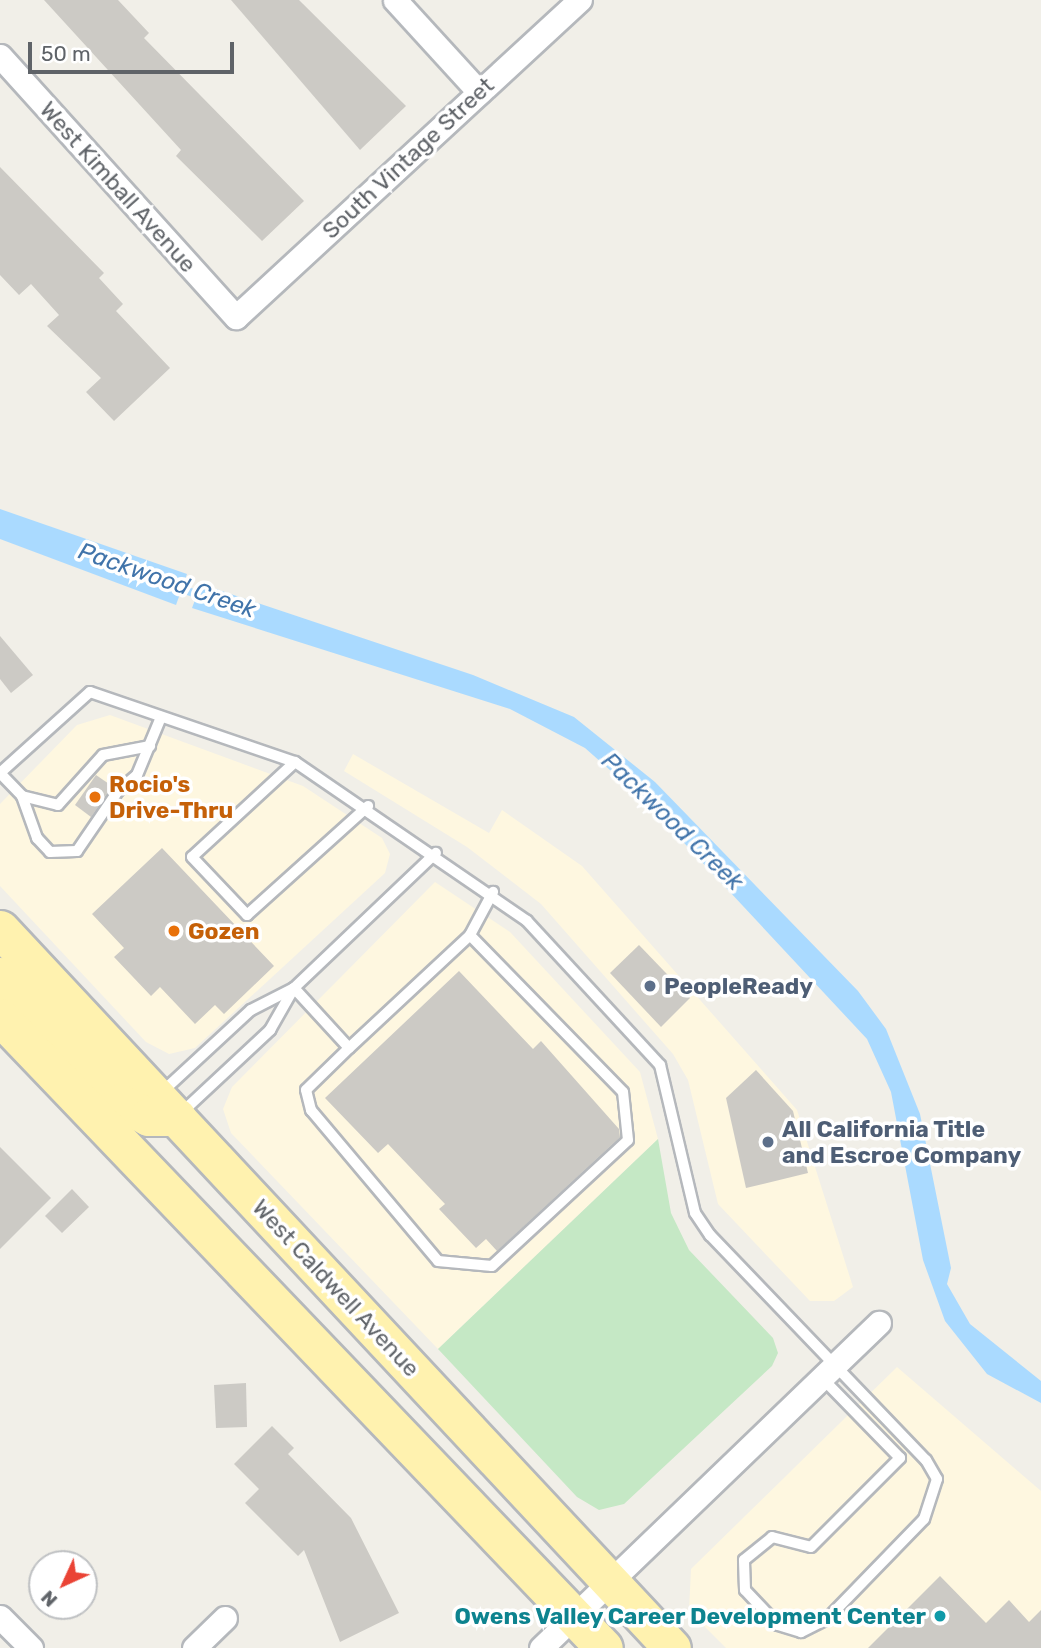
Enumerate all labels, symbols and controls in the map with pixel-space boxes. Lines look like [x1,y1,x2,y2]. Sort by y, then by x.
scale bar [32,28,238,72]
text: 50 m [41,41,91,66]
street label: South Vintage Street [316,71,500,245]
street label: West Kimball Avenue [34,96,202,278]
water label: Packwood Creek [74,537,260,625]
water label: Packwood Creek [595,747,749,897]
place label: Rocio's Drive-Thru [109,770,233,824]
marker: Rocio's Drive-Thru [87,789,103,805]
place label: Gozen [188,917,260,945]
marker: Gozen [166,923,182,939]
place label: PeopleReady [664,972,813,1000]
marker: PeopleReady [642,978,658,994]
place label: All California Title and Escroe Company [782,1115,1021,1169]
marker: All California Title and Escroe Company [760,1134,776,1150]
street label: West Caldwell Avenue [247,1193,425,1383]
north arrow [28,1550,98,1620]
text: N [36,1586,62,1612]
place label: Owens Valley Career Development Center [453,1602,926,1630]
marker: Owens Valley Career Development Center [932,1608,948,1624]

